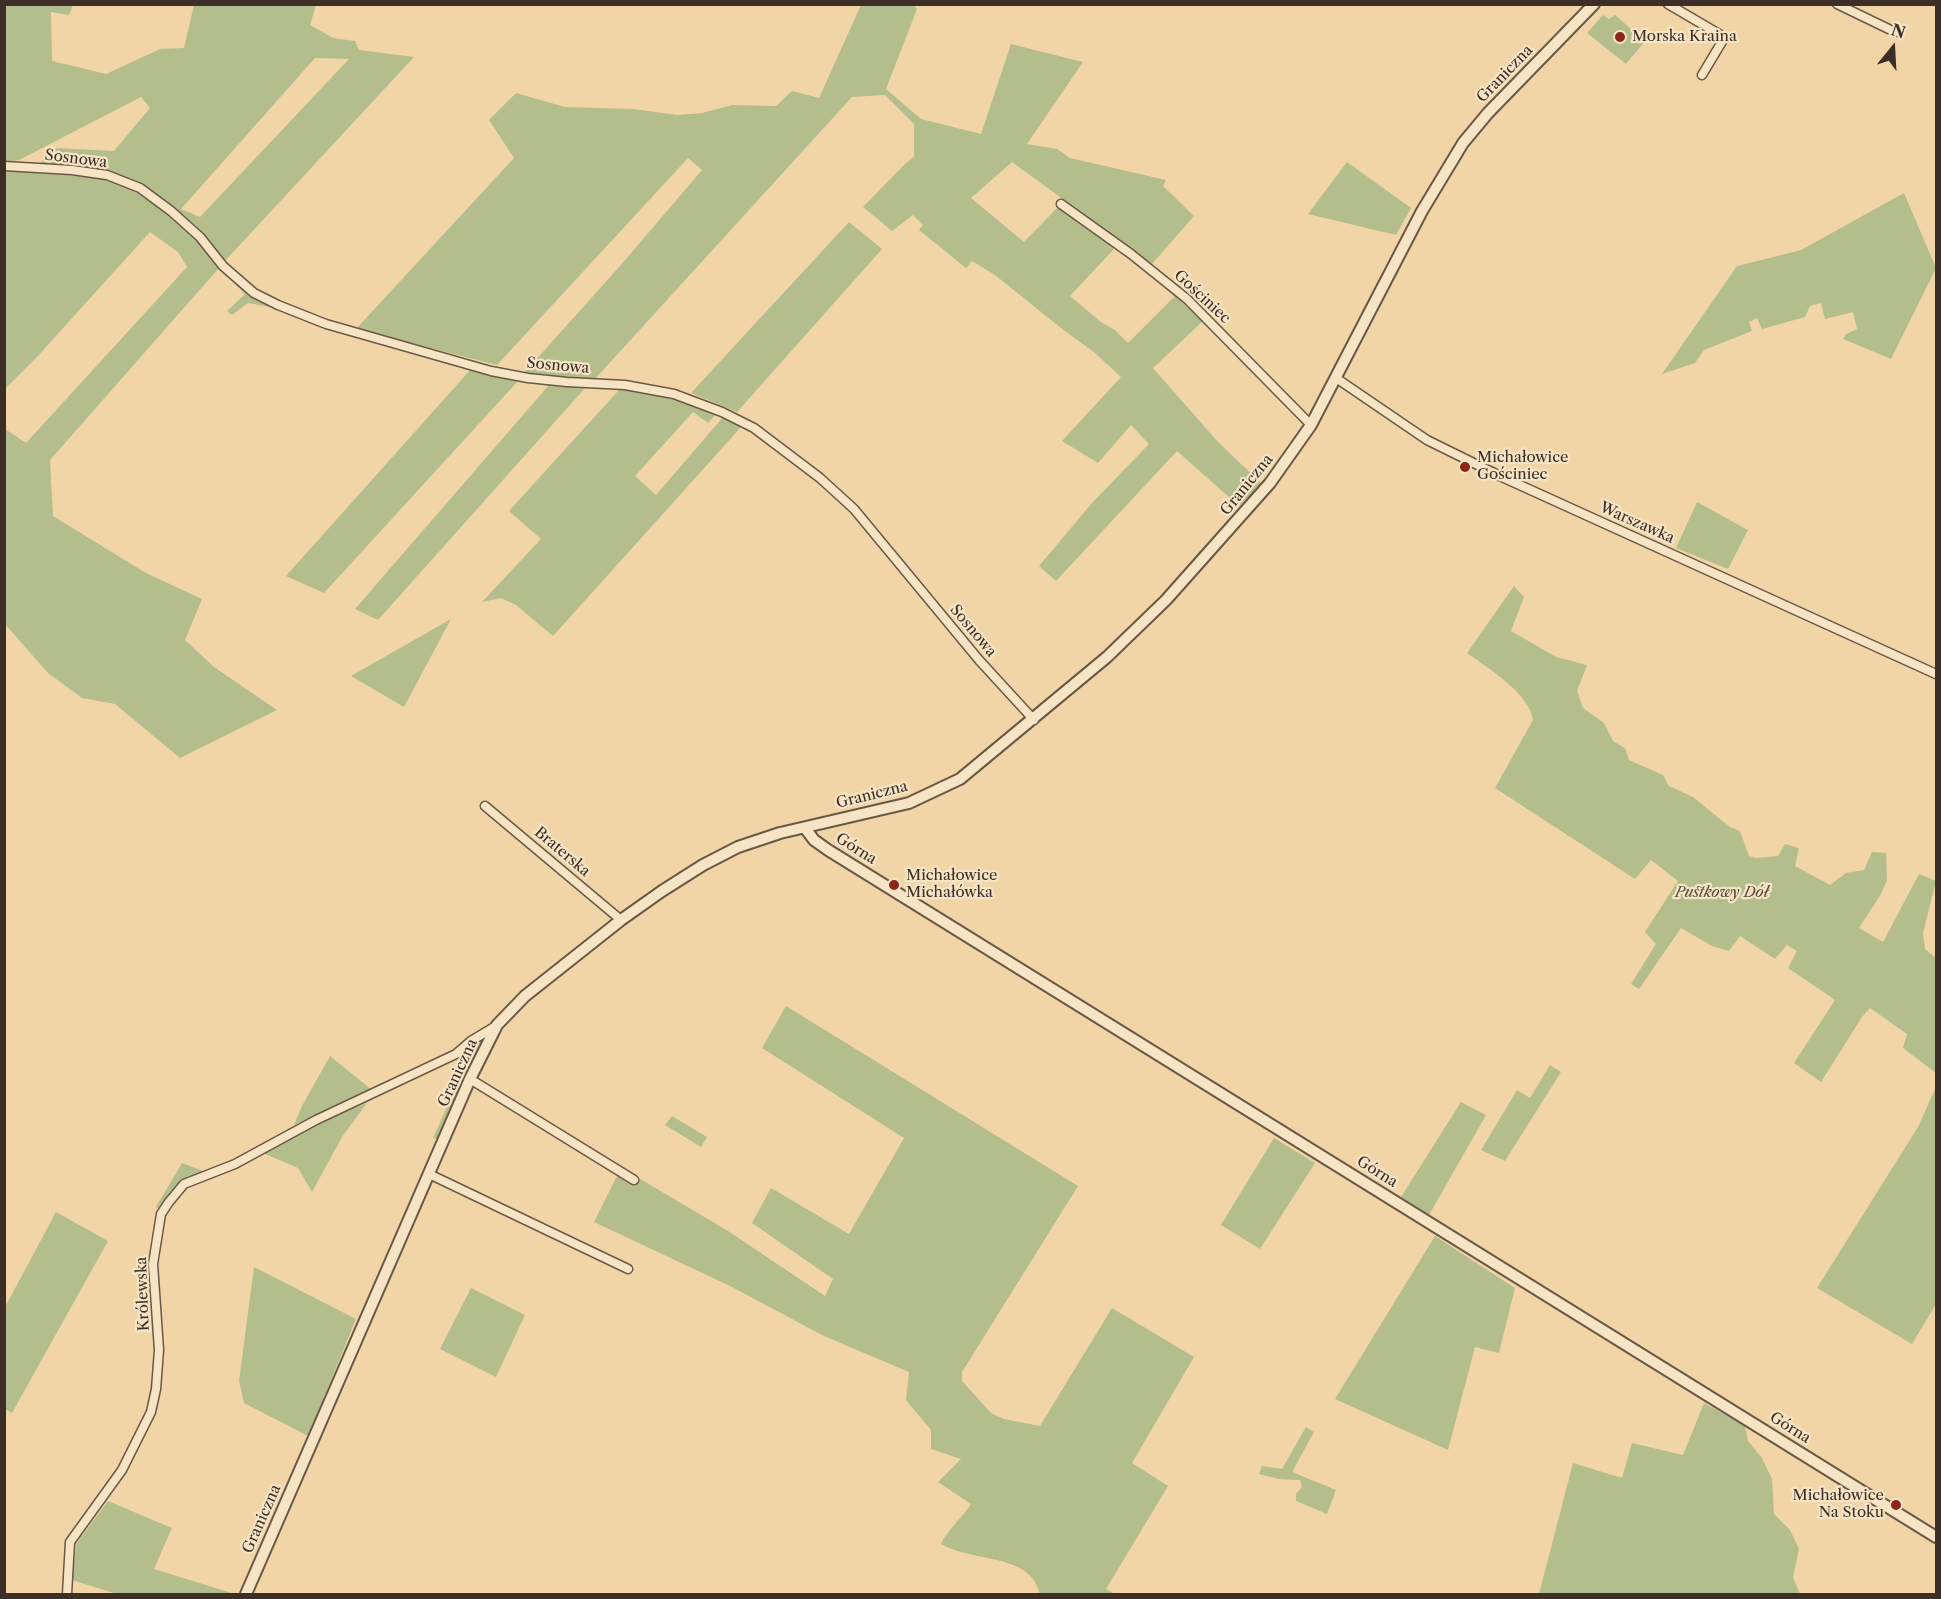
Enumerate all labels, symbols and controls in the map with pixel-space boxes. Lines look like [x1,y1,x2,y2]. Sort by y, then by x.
north arrow [1863,18,1923,78]
text: N [1889,19,1908,43]
place label: Morska Kraina [1632,28,1737,46]
marker: Morska Kraina [1613,30,1627,44]
street label: Graniczna [1473,41,1537,107]
street label: Sosnowa [44,146,108,172]
street label: Gościniec [1170,266,1234,328]
street label: Sosnowa [526,354,590,378]
place label: Michałowice Gościniec [1477,449,1568,484]
street label: Graniczna [1217,451,1277,519]
marker: Michałowice Gościniec [1458,460,1472,474]
street label: Warszawka [1597,499,1677,547]
street label: Sosnowa [946,601,1000,661]
street label: Graniczna [834,777,910,813]
street label: Braterska [530,823,594,881]
street label: Górna [832,829,880,869]
place label: Michałowice Michałówka [906,867,997,902]
marker: Michałowice Michałówka [887,878,901,892]
park label: Pustkowy Dół [1675,884,1769,902]
street label: Graniczna [434,1036,482,1110]
street label: Górna [1353,1152,1401,1192]
street label: Królewska [133,1256,153,1332]
street label: Górna [1766,1408,1814,1448]
street label: Graniczna [239,1482,285,1556]
place label: Michałowice Na Stoku [1793,1487,1884,1522]
marker: Michałowice Na Stoku [1889,1498,1903,1512]

